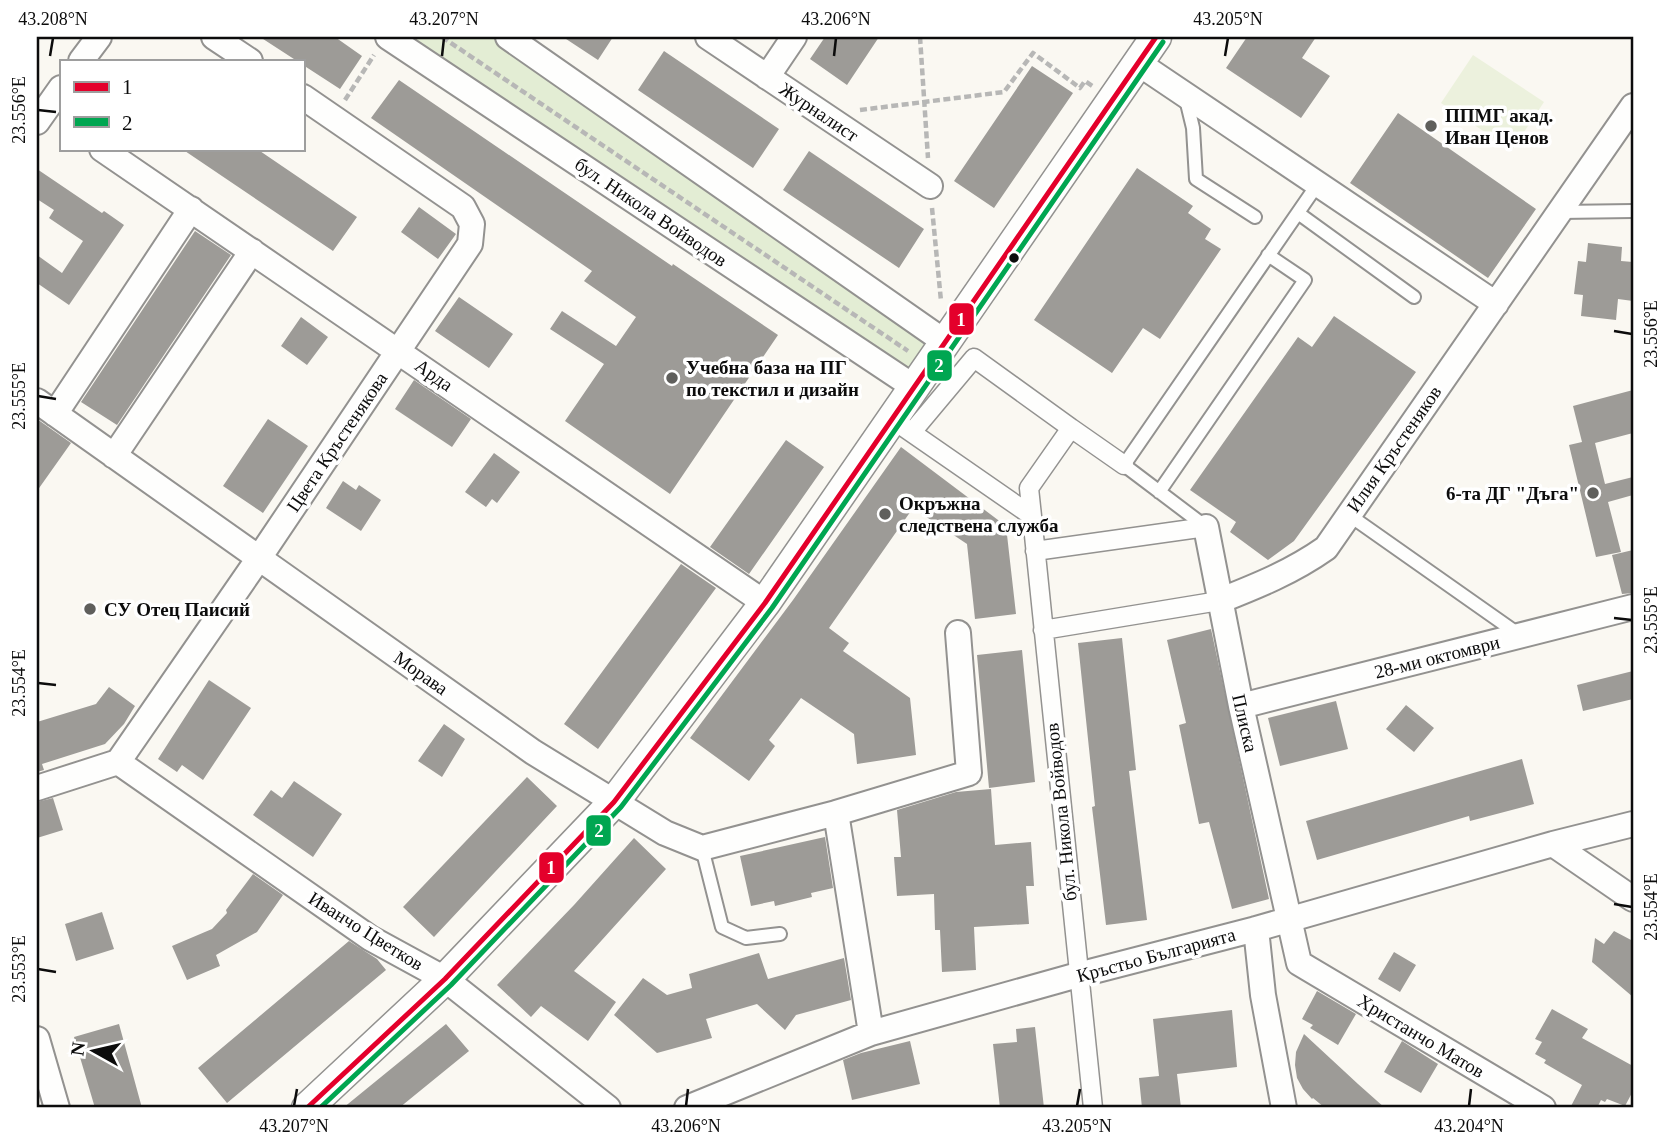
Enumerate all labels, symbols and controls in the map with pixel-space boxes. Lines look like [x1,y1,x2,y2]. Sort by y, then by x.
text: 43.208°N [18,9,88,29]
text: 43.207°N [409,9,479,29]
text: 43.206°N [801,9,871,29]
text: 43.205°N [1193,9,1263,29]
legend [60,60,304,150]
text: 1 [122,75,133,99]
text: 23.556°E [9,76,29,144]
street label: Журналист [776,78,863,146]
place label: ППМГ акад. Иван Ценов [1445,105,1553,148]
text: 2 [122,111,133,135]
marker: ППМГ акад. Иван Ценов [1423,118,1439,134]
street label: бул. Никола Войводов [571,153,731,271]
unlabelled marker [1007,251,1021,265]
text: 23.556°E [1641,300,1661,368]
line badge: 1 [948,302,975,336]
text: 1 [956,309,966,330]
line badge: 2 [926,349,953,382]
street label: Арда [411,355,457,396]
text: 2 [934,355,944,376]
place label: Учебна база на ПГ по текстил и дизайн [686,357,859,400]
text: 23.555°E [9,362,29,430]
street label: Цвета Кръстенякова [283,368,392,516]
marker: Учебна база на ПГ по текстил и дизайн [664,370,680,386]
street label: Илия Кръстеняков [1342,382,1446,516]
place label: 6-та ДГ "Дъга" [1446,483,1579,504]
marker: 6-та ДГ "Дъга" [1585,485,1601,501]
place label: Окръжна следствена служба [899,493,1059,536]
marker: Окръжна следствена служба [877,506,893,522]
text: 23.555°E [1641,586,1661,654]
place label: СУ Отец Паисий [104,599,250,620]
marker: СУ Отец Паисий [82,601,98,617]
street label: 28-ми октомври [1372,631,1502,683]
street label: Морава [390,647,452,699]
text: 23.554°E [9,649,29,717]
street label: Плиска [1228,692,1262,755]
street label: бул. Никола Войводов [1041,722,1081,902]
line badge: 2 [585,814,612,847]
text: 2 [594,820,604,841]
line badge: 1 [538,851,565,884]
text: 1 [546,857,556,878]
text: 23.554°E [1641,873,1661,941]
street label: Иванчо Цветков [305,887,427,975]
street label: Кръстьо Българията [1074,924,1238,986]
text: 23.553°E [9,935,29,1003]
street label: Христанчо Матов [1354,990,1488,1082]
north arrow [60,1016,130,1086]
text: N [66,1040,89,1057]
text: 43.207°N [259,1116,329,1136]
text: 43.206°N [651,1116,721,1136]
text: 43.205°N [1042,1116,1112,1136]
text: 43.204°N [1434,1116,1504,1136]

